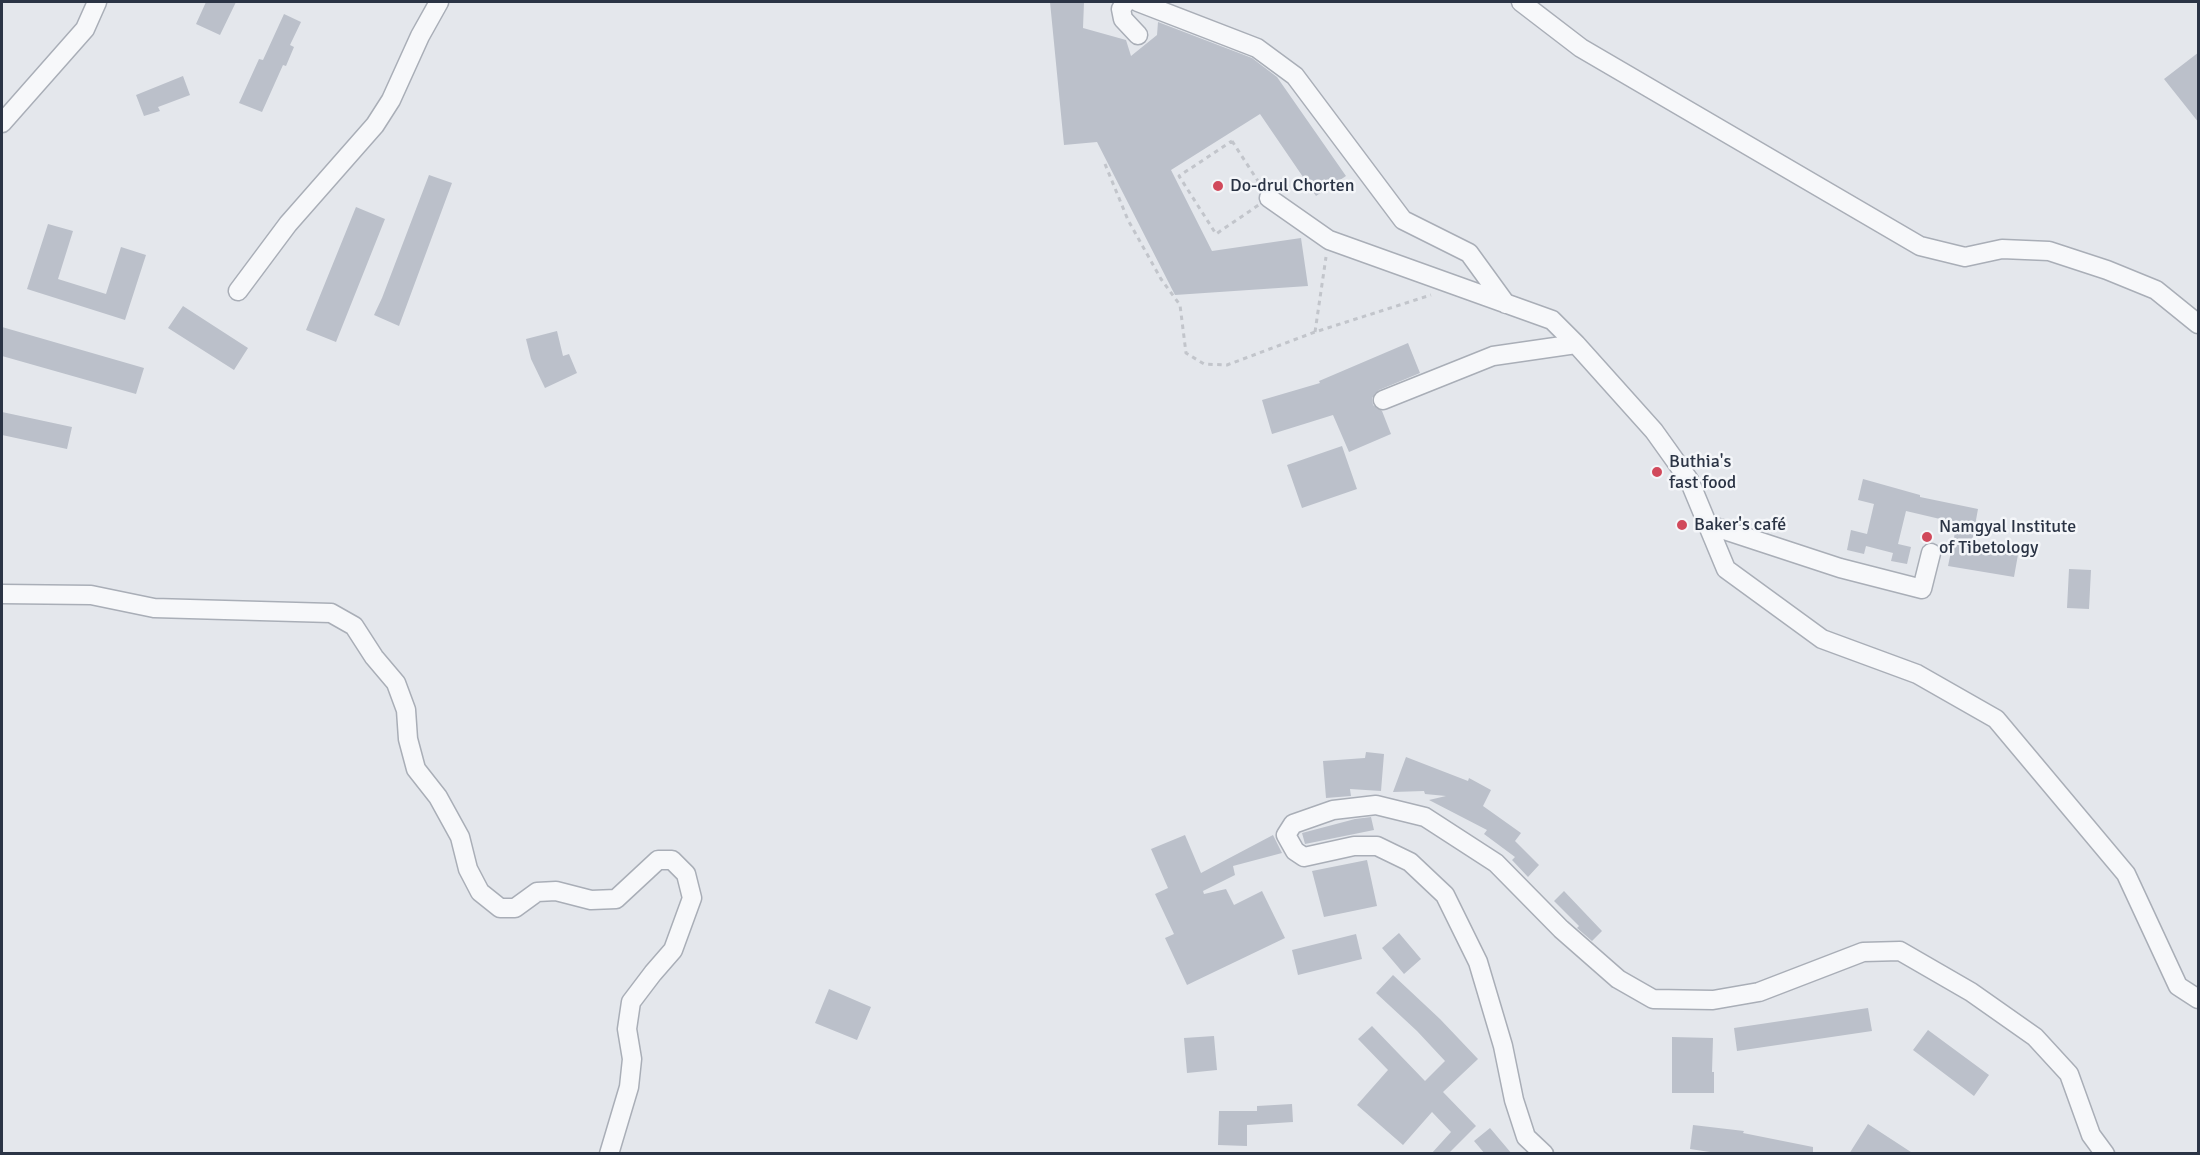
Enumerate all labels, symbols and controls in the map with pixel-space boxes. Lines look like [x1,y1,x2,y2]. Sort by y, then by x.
place label: Do-drul Chorten [1230,175,1355,197]
marker: Do-drul Chorten [1211,179,1225,193]
place label: Buthia's fast food [1669,451,1736,494]
marker: Buthia's fast food [1650,465,1664,479]
place label: Baker's café [1694,514,1786,536]
place label: Namgyal Institute of Tibetology [1939,516,2076,558]
marker: Baker's café [1675,518,1689,532]
marker: Namgyal Institute of Tibetology [1920,530,1934,544]

